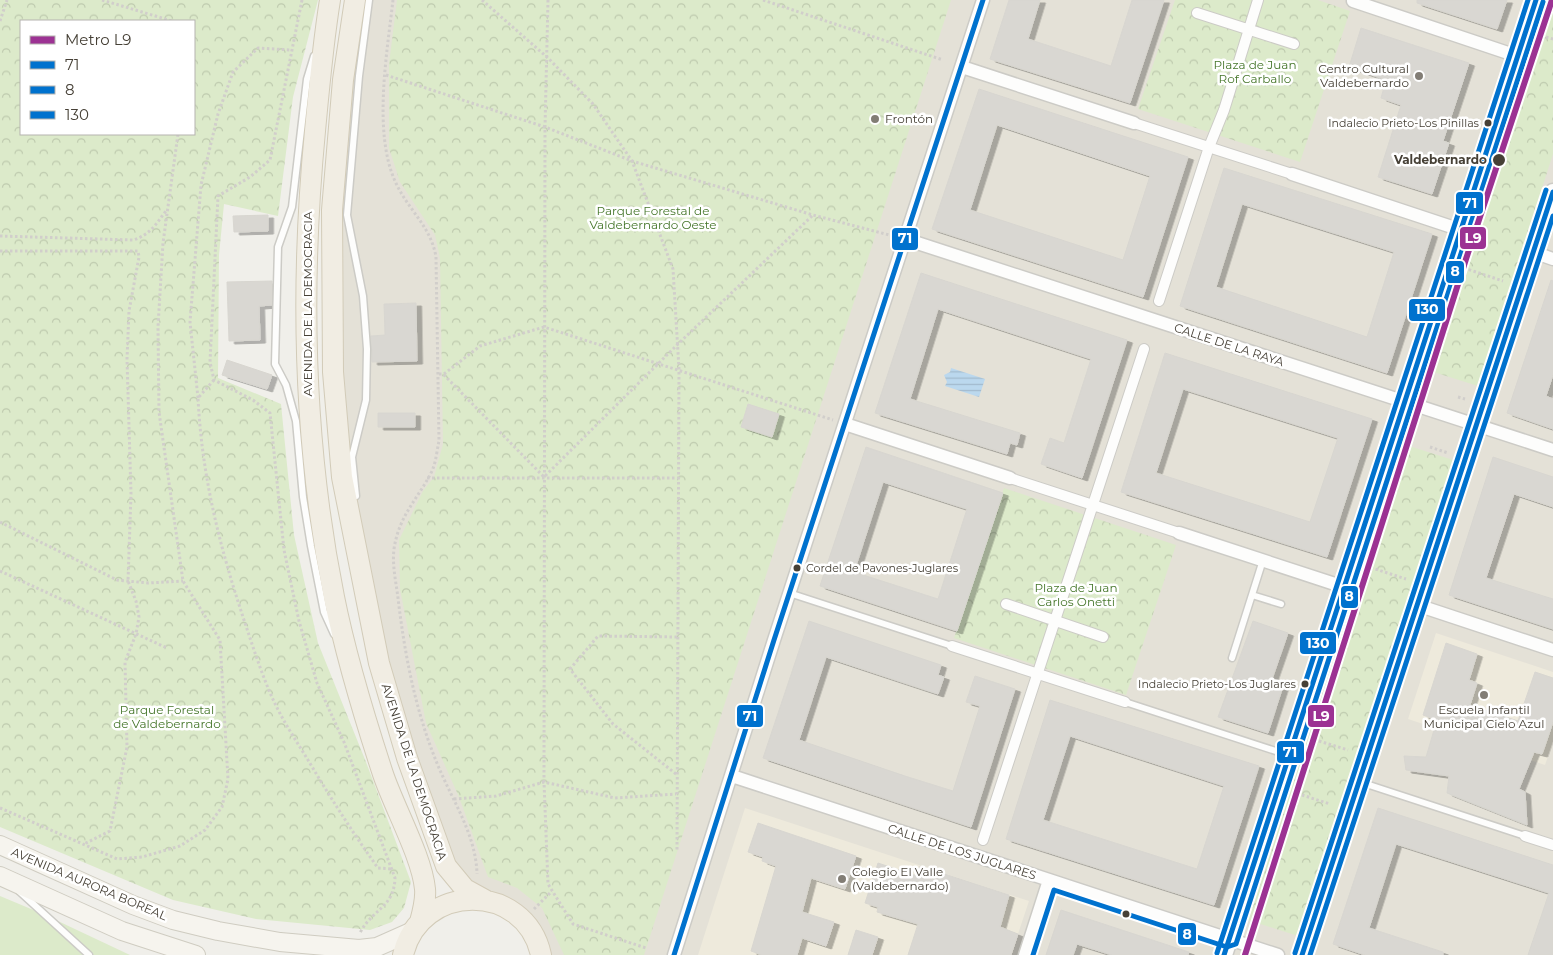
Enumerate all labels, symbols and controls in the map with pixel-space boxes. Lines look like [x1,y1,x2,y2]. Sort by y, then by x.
legend [20,20,195,135]
text: Metro L9 [65,30,131,49]
text: 71 [65,55,79,74]
park label: Plaza de Juan Rof Carballo [1213,57,1297,86]
place label: Centro Cultural Valdebernardo [1318,61,1409,90]
marker: Centro Cultural Valdebernardo [1413,70,1425,82]
text: 8 [65,80,75,99]
text: 130 [65,105,89,124]
place label: Frontón [885,111,933,126]
marker: Frontón [869,113,881,125]
place label: Indalecio Prieto-Los Pinillas [1328,116,1480,130]
marker: Indalecio Prieto-Los Pinillas [1483,118,1493,128]
place label: Valdebernardo [1393,152,1487,167]
marker: Valdebernardo [1491,152,1507,168]
line badge: 71 [1455,191,1484,215]
text: 71 [1463,194,1477,212]
park label: Parque Forestal de Valdebernardo Oeste [589,203,717,232]
street label: AVENIDA DE LA DEMOCRACIA [300,211,315,397]
line badge: L9 [1459,226,1487,250]
line badge: 71 [891,227,919,251]
text: 71 [898,229,912,247]
text: L9 [1464,229,1482,247]
line badge: 8 [1445,260,1465,284]
text: 8 [1450,262,1460,280]
line badge: 130 [1408,298,1446,322]
text: 130 [1415,300,1439,318]
street label: CALLE DE LA RAYA [1172,320,1286,369]
place label: Cordel de Pavones-Juglares [806,561,959,575]
marker: Cordel de Pavones-Juglares [792,563,802,573]
park label: Plaza de Juan Carlos Onetti [1034,580,1118,609]
line badge: 8 [1340,585,1359,609]
text: 8 [1344,587,1354,605]
line badge: 130 [1299,631,1337,655]
text: 130 [1306,634,1330,652]
place label: Indalecio Prieto-Los Juglares [1138,677,1297,691]
marker: Indalecio Prieto-Los Juglares [1300,679,1310,689]
street label: AVENIDA DE LA DEMOCRACIA [379,682,450,863]
marker: Escuela Infantil Municipal Cielo Azul [1478,689,1490,701]
park label: Parque Forestal de Valdebernardo [113,702,221,731]
place label: Escuela Infantil Municipal Cielo Azul [1423,702,1545,731]
line badge: 71 [736,704,764,728]
line badge: L9 [1307,704,1335,728]
text: 71 [743,707,757,725]
text: L9 [1312,707,1330,725]
line badge: 71 [1276,740,1305,764]
text: 71 [1283,743,1297,761]
street label: CALLE DE LOS JUGLARES [886,820,1038,883]
street label: AVENIDA AURORA BOREAL [9,844,169,923]
place label: Colegio El Valle (Valdebernardo) [852,864,949,893]
marker: Colegio El Valle (Valdebernardo) [836,873,848,885]
unlabelled marker [1121,909,1131,919]
line badge: 8 [1177,922,1197,946]
text: 8 [1182,925,1192,943]

